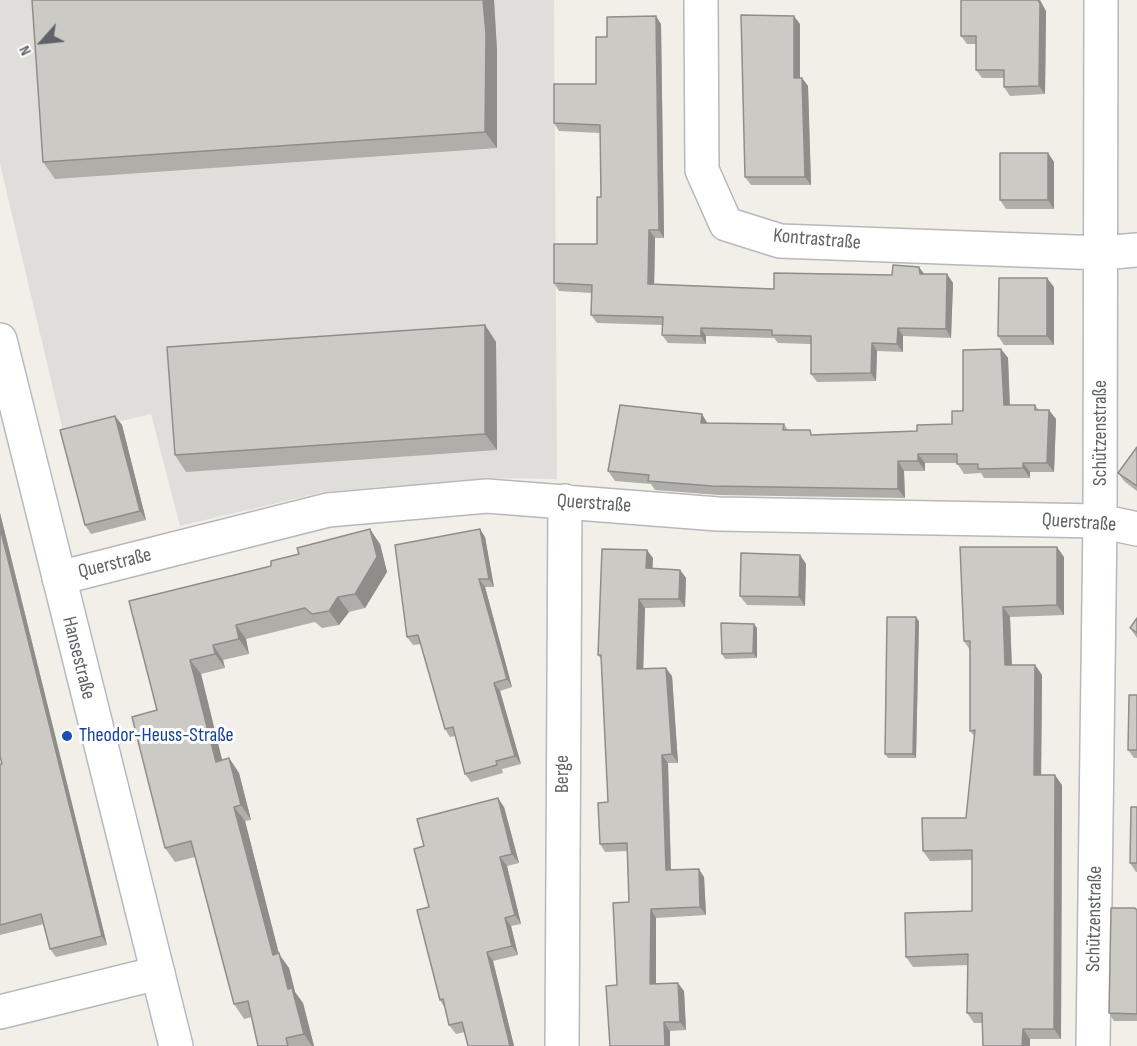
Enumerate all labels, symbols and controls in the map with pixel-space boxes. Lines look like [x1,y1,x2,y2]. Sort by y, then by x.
north arrow [12,12,72,72]
text: N [15,42,36,59]
street label: Kontrastraße [772,224,862,256]
street label: Schützenstraße [1089,380,1113,486]
street label: Querstraße [556,489,632,519]
street label: Querstraße [1041,508,1117,538]
street label: Querstraße [76,543,154,585]
street label: Hansestraße [56,614,100,702]
place label: Theodor-Heuss-Straße [79,724,234,748]
marker: Theodor-Heuss-Straße [60,729,74,743]
street label: Berge [551,755,575,793]
street label: Schützenstraße [1082,866,1108,972]

